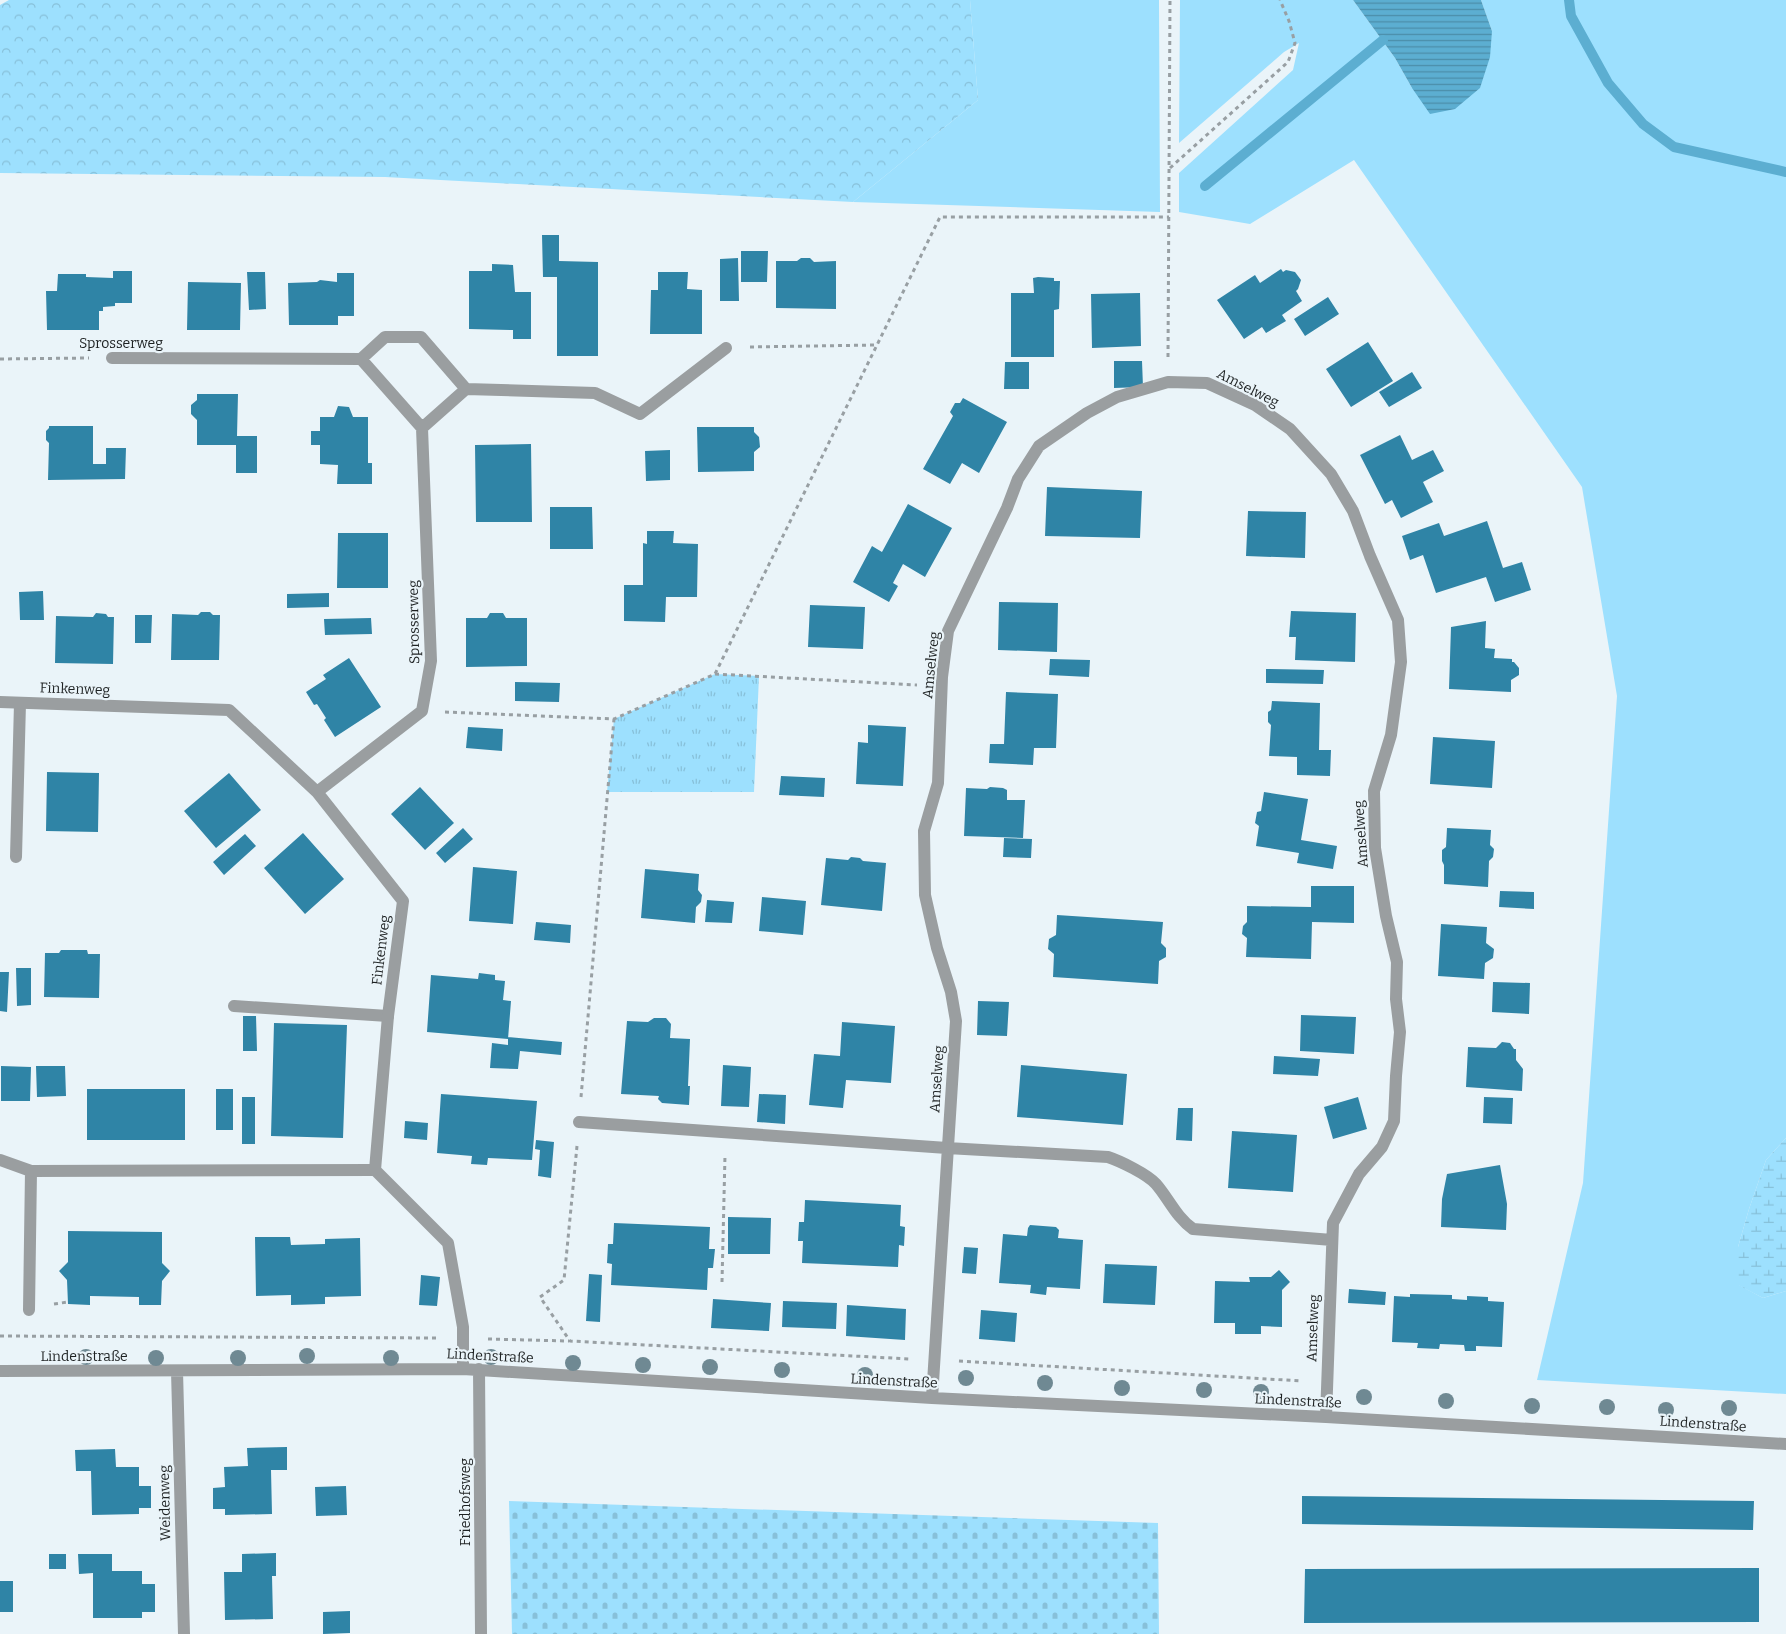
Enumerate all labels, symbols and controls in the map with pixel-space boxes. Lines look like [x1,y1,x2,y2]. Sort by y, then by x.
street label: Sprosserweg [79,335,163,352]
street label: Amselweg [1214,365,1282,411]
street label: Sprosserweg [405,580,423,664]
street label: Amselweg [919,630,943,699]
street label: Finkenweg [39,679,111,699]
street label: Amselweg [1350,800,1372,868]
street label: Finkenweg [368,914,394,986]
street label: Amselweg [926,1045,948,1113]
street label: Amselweg [1303,1294,1323,1362]
street label: Lindenstraße [446,1345,534,1367]
street label: Lindenstraße [40,1348,128,1365]
street label: Lindenstraße [850,1370,938,1392]
street label: Lindenstraße [1254,1390,1342,1412]
street label: Lindenstraße [1659,1412,1747,1436]
street label: Friedhofsweg [457,1458,474,1546]
street label: Weidenweg [156,1465,174,1541]

